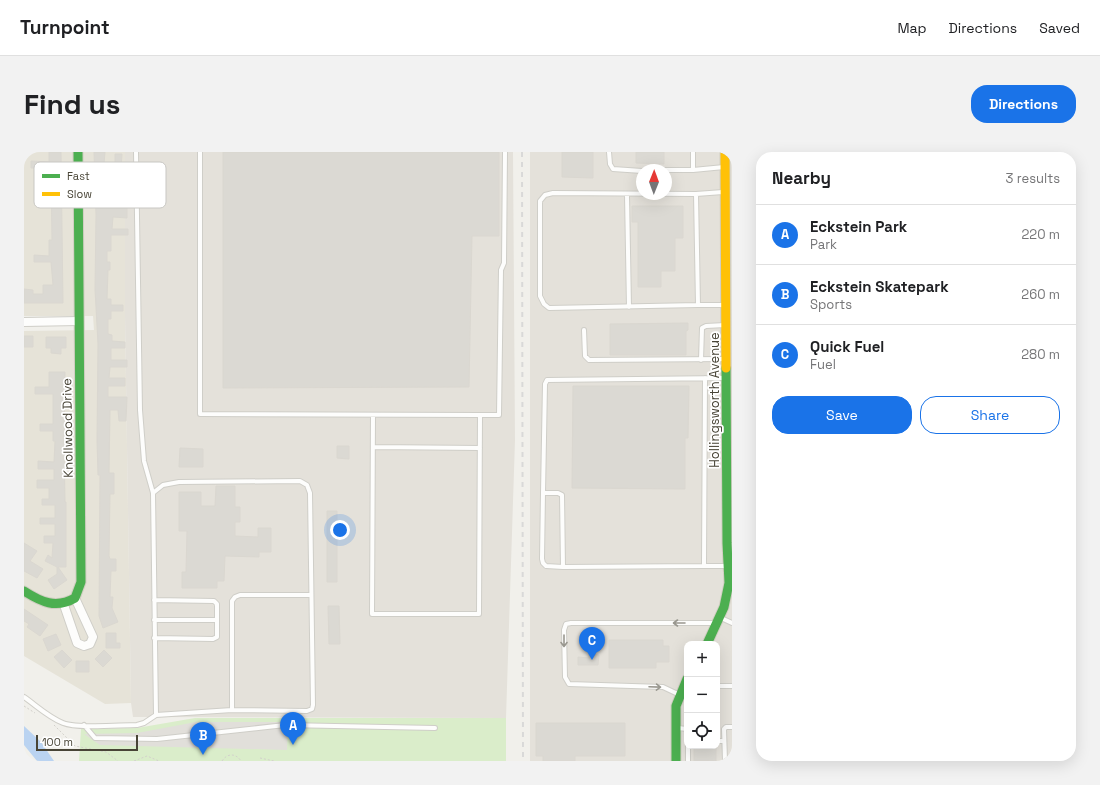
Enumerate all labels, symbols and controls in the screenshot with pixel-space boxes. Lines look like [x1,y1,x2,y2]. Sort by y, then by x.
text: Turnpoint [20,15,110,40]
text: Map [897,19,927,37]
text: Directions [949,19,1017,37]
text: Saved [1039,19,1080,37]
button: Directions [971,85,1076,123]
text: Find us [24,86,121,122]
legend [34,162,166,208]
north arrow [636,164,672,200]
text: Nearby [772,167,831,189]
text: Fast [67,169,90,183]
text: 3 results [1006,170,1060,187]
text: Slow [67,187,92,201]
text: Eckstein Park [810,217,907,236]
text: A [781,226,789,243]
text: 220 m [1021,226,1060,243]
text: Park [810,236,837,253]
text: Eckstein Skatepark [810,277,949,296]
text: B [781,286,789,303]
text: 260 m [1021,286,1060,303]
text: Sports [810,296,852,313]
street label: Hollingsworth Avenue [706,332,723,468]
text: Quick Fuel [810,337,884,356]
text: C [781,346,789,363]
text: 280 m [1021,346,1060,363]
text: Fuel [810,356,836,373]
street label: Knollwood Drive [58,378,77,478]
button: Save [772,396,912,434]
button: Share [920,396,1060,434]
your location [330,520,350,540]
one-way arrow [673,619,686,627]
pin: C [579,627,605,660]
one-way arrow [561,634,568,647]
map controls [684,641,720,749]
button: + [684,641,720,677]
button: − [684,677,720,713]
one-way arrow [648,683,661,691]
pin: A [280,712,306,745]
button: locate [684,713,720,749]
pin: B [190,722,216,755]
scale bar [36,733,138,752]
text: 100 m [42,735,73,749]

